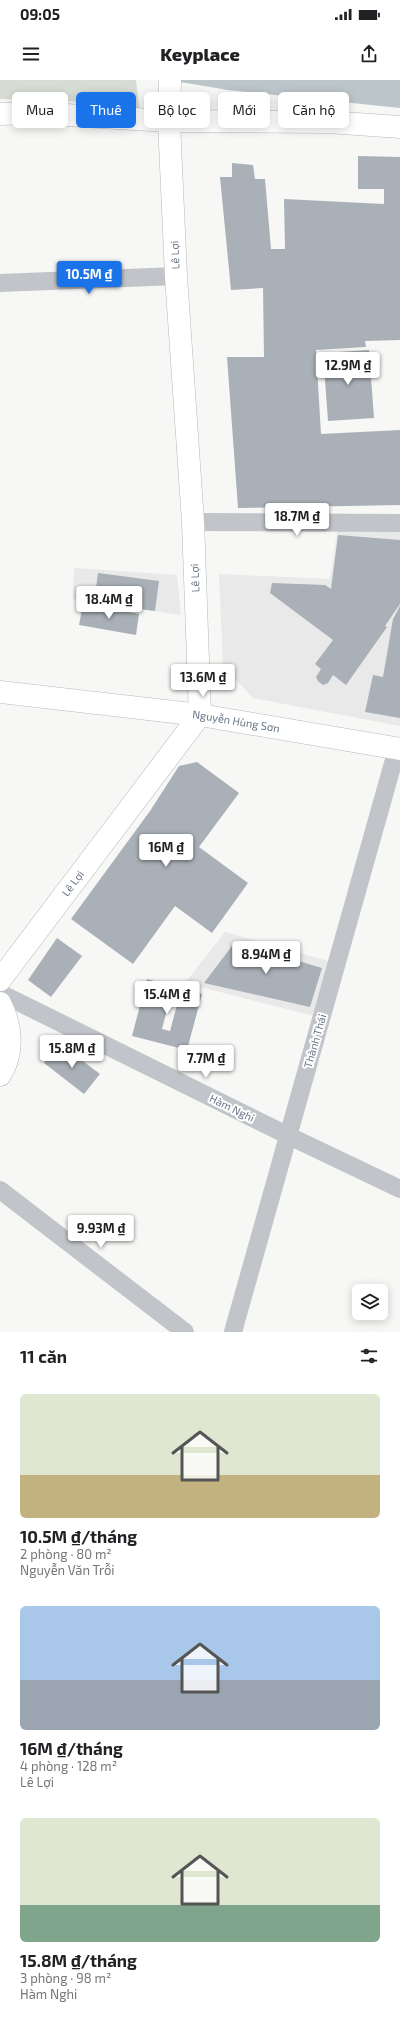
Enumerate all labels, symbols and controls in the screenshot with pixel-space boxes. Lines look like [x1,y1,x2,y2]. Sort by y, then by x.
text: 09:05 [20,5,60,23]
icon: menu [20,43,42,65]
text: Keyplace [160,43,240,65]
icon: share [358,43,380,65]
chip: Mua [12,92,68,128]
chip: Thuê [76,92,136,128]
chip: Bộ lọc [144,92,210,128]
chip: Mới [218,92,270,128]
chip: Căn hộ [278,92,349,128]
street label: Lê Lợi [168,240,182,270]
pin: 10.5M ₫ [52,261,126,295]
text: 10.5M ₫ [66,266,112,282]
pin: 12.9M ₫ [311,352,385,386]
text: 12.9M ₫ [325,357,371,373]
pin: 18.7M ₫ [260,503,334,537]
text: 18.7M ₫ [274,508,320,524]
street label: Lê Lợi [188,563,202,593]
pin: 18.4M ₫ [72,586,146,620]
text: 18.4M ₫ [85,591,133,607]
pin: 13.6M ₫ [166,664,240,698]
text: 13.6M ₫ [180,669,226,685]
street label: Nguyễn Hùng Sơn [192,707,281,734]
pin: 16M ₫ [138,834,194,868]
text: 16M ₫ [148,839,184,855]
street label: Lê Lợi [59,868,86,899]
pin: 8.94M ₫ [229,941,303,975]
text: 8.94M ₫ [241,946,291,962]
pin: 15.4M ₫ [130,981,204,1015]
text: 15.4M ₫ [144,986,190,1002]
street label: Thành Thái [301,1012,328,1069]
pin: 15.8M ₫ [35,1035,109,1069]
text: 15.8M ₫ [49,1040,95,1056]
pin: 7.7M ₫ [173,1045,239,1079]
text: 7.7M ₫ [187,1050,225,1066]
street label: Hàm Nghi [208,1091,257,1124]
pin: 9.93M ₫ [64,1215,138,1249]
text: 9.93M ₫ [77,1220,125,1236]
map controls [352,1284,388,1320]
button: layers [352,1284,388,1320]
icon: filters [358,1345,380,1367]
text: 11 căn [20,1346,67,1366]
icon: home [164,1420,236,1492]
text: 10.5M ₫/tháng [20,1526,137,1546]
text: 2 phòng · 80 m² [20,1546,112,1562]
text: Nguyễn Văn Trỗi [20,1562,115,1578]
icon: home [164,1632,236,1704]
text: 16M ₫/tháng [20,1738,123,1758]
text: 4 phòng · 128 m² [20,1758,117,1774]
text: Lê Lợi [20,1774,54,1790]
icon: home [164,1844,236,1916]
text: 15.8M ₫/tháng [20,1950,137,1970]
text: 3 phòng · 98 m² [20,1970,111,1986]
text: Hàm Nghi [20,1986,77,2002]

